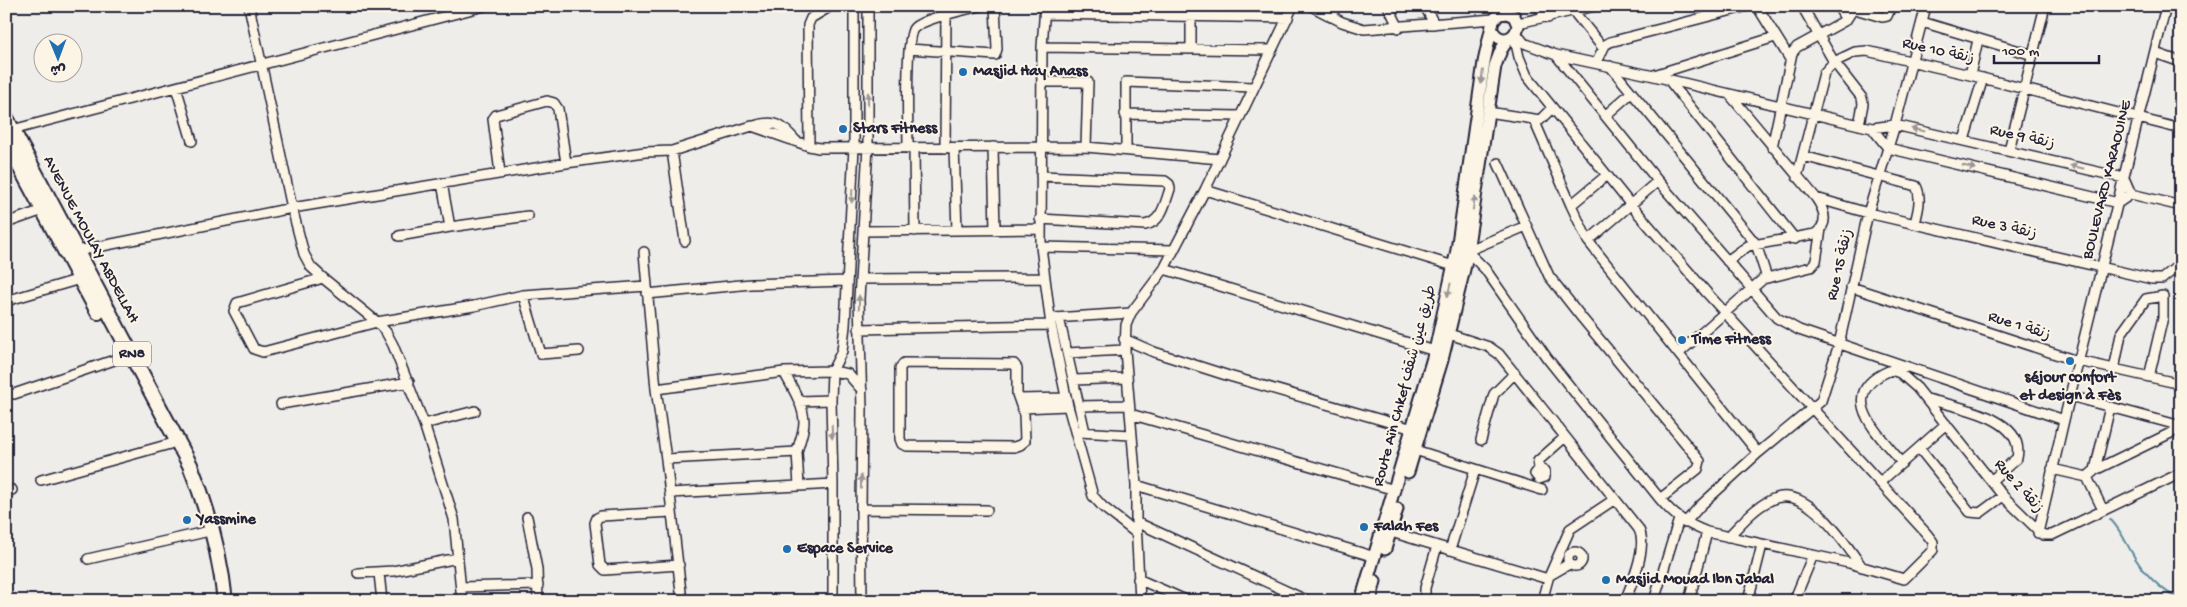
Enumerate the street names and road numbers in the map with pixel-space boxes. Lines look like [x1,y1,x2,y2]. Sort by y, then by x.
street label: Rue 10 زنقة [1900,34,1976,70]
street label: BOULEVARD KARAOUINE [2079,98,2137,262]
street label: Rue 9 زنقة [1988,120,2057,155]
street label: AVENUE MOULAY ABDELLAH [38,153,143,328]
street label: Rue 3 زنقة [1970,210,2039,245]
street label: Rue 15 زنقة [1823,227,1858,303]
street label: Route Aïn Chkef طريق عين شقف [1370,283,1442,489]
street label: Rue 1 زنقة [1985,307,2053,346]
road number: RN8 [113,342,151,366]
street label: Rue 2 زنقة [1989,455,2048,518]

